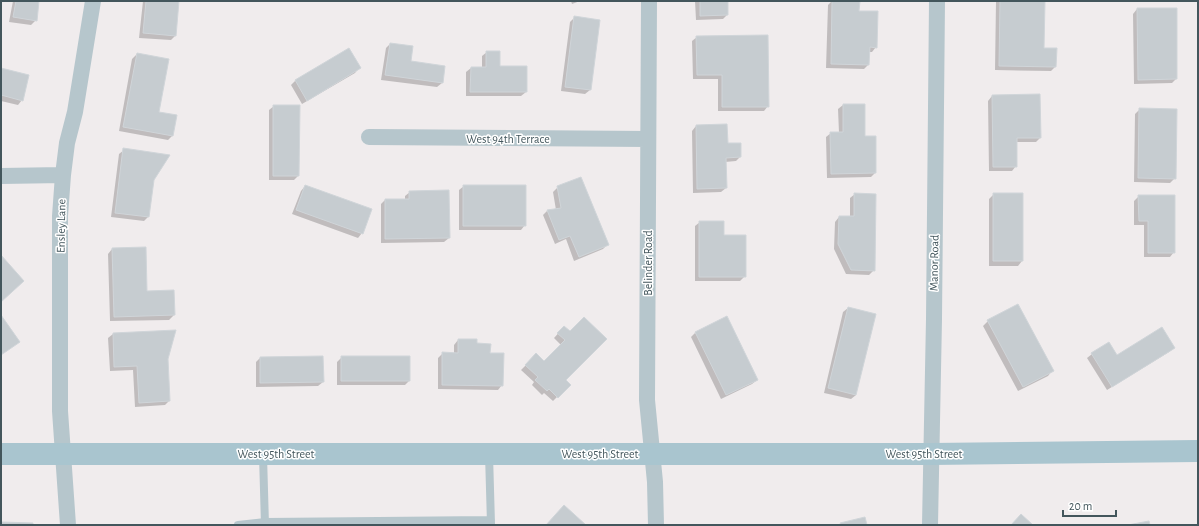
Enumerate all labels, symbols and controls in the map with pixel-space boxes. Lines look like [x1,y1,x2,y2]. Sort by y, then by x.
street label: West 94th Terrace [466,133,550,145]
street label: Ensley Lane [55,199,68,253]
street label: Belinder Road [642,230,654,296]
street label: Manor Road [928,235,940,291]
street label: West 95th Street [238,448,315,460]
street label: West 95th Street [562,448,639,460]
street label: West 95th Street [886,448,963,460]
scale bar [1063,492,1116,518]
text: 20 m [1069,500,1092,512]

